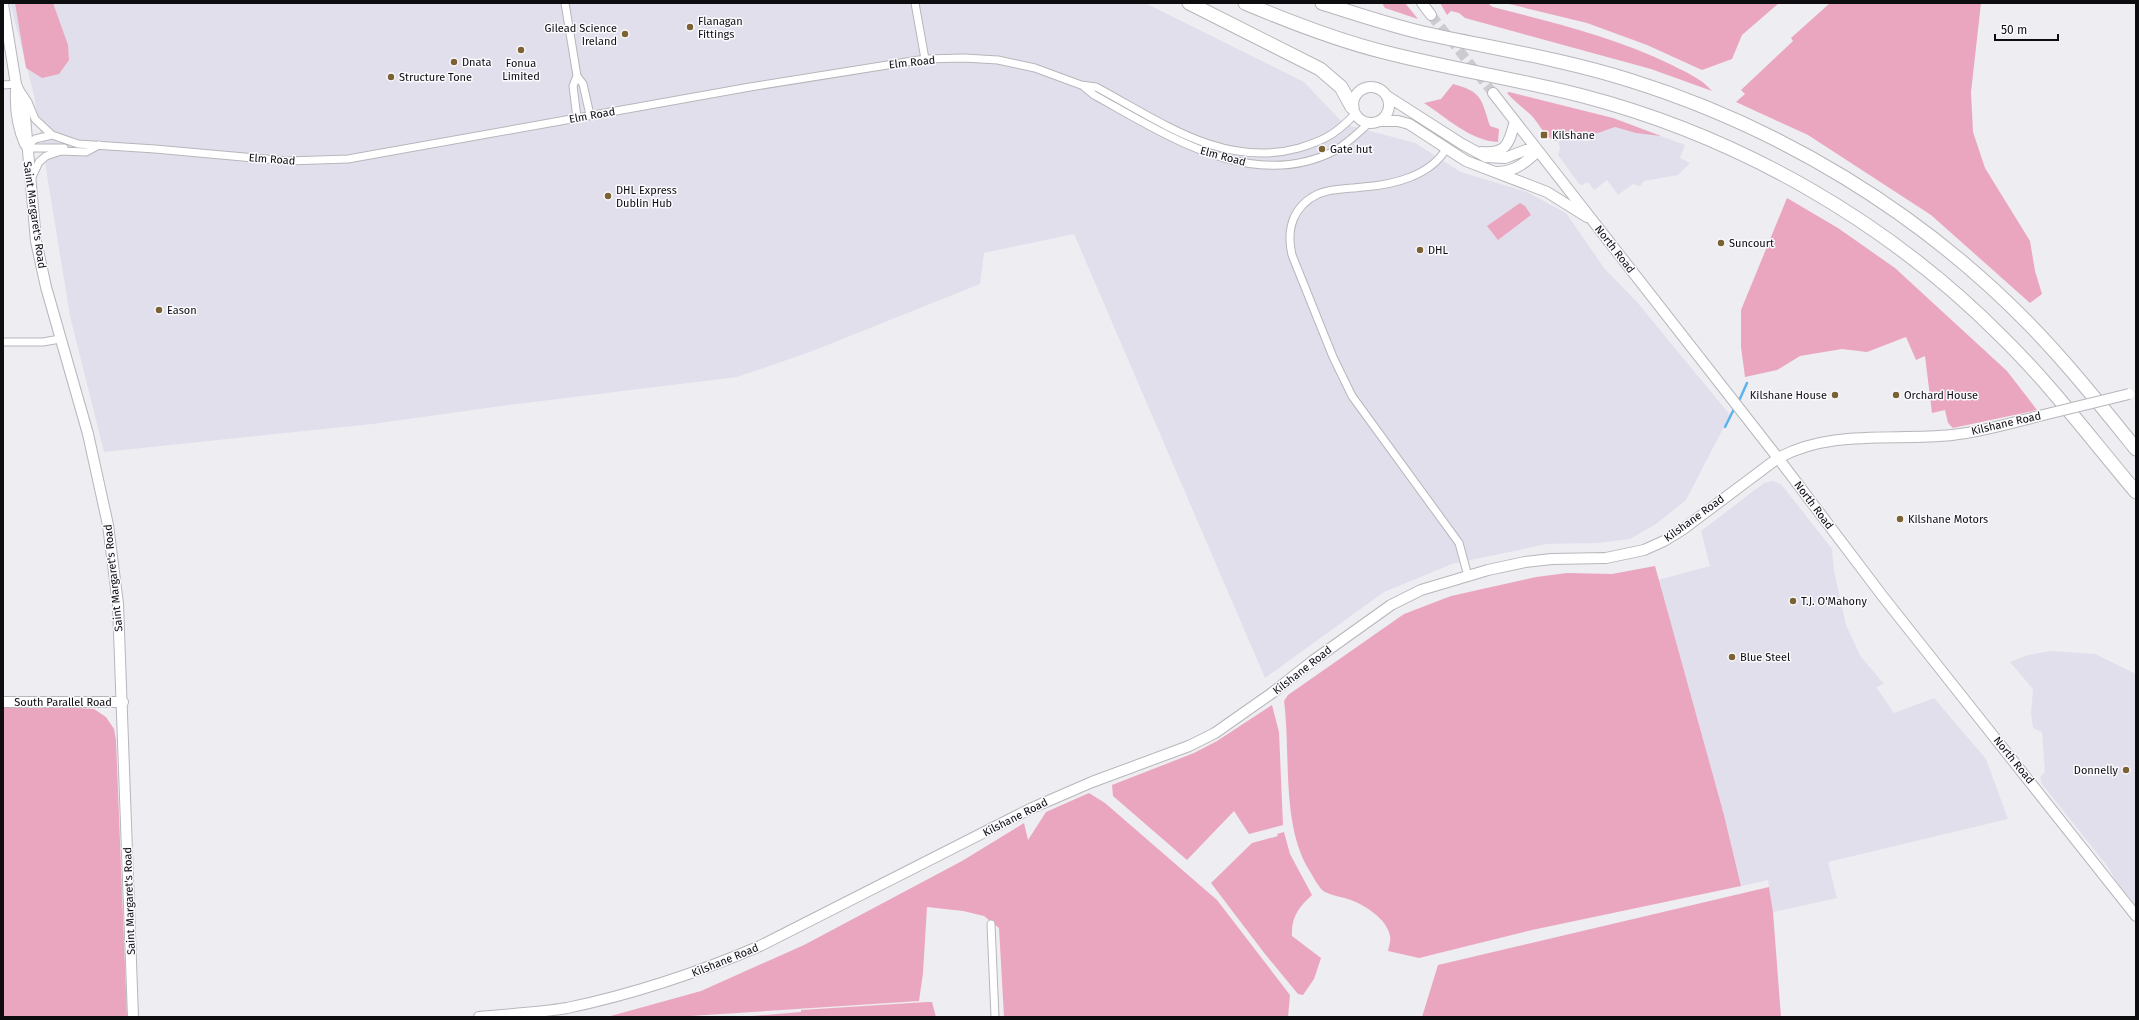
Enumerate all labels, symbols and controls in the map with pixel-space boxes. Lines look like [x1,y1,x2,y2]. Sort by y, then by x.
place label: Flanagan Fittings [698,15,743,41]
scale bar [1995,16,2058,42]
place label: Gilead Science Ireland [545,22,617,48]
marker: Flanagan Fittings [685,22,695,32]
text: 50 m [2001,23,2027,37]
marker: Gilead Science Ireland [620,29,630,39]
marker: Fonua Limited [516,45,526,55]
street label: Elm Road [888,54,936,71]
place label: Dnata [462,56,491,69]
marker: Dnata [449,57,459,67]
place label: Fonua Limited [502,57,540,83]
place label: Structure Tone [399,71,472,84]
marker: Structure Tone [386,72,396,82]
street label: Elm Road [568,105,616,126]
place label: Kilshane [1552,129,1595,142]
marker: Kilshane [1539,130,1549,140]
place label: Gate hut [1330,143,1372,156]
street label: Elm Road [1199,144,1247,169]
marker: Gate hut [1317,144,1327,154]
street label: Elm Road [248,151,296,168]
street label: Saint Margaret's Road [21,161,48,269]
place label: DHL Express Dublin Hub [616,184,677,210]
marker: DHL Express Dublin Hub [603,191,613,201]
street label: North Road [1592,223,1637,276]
place label: Suncourt [1729,237,1774,250]
marker: Suncourt [1716,238,1726,248]
place label: DHL [1428,244,1449,257]
marker: DHL [1415,245,1425,255]
place label: Eason [167,304,197,317]
marker: Eason [154,305,164,315]
place label: Kilshane House [1750,389,1827,402]
place label: Orchard House [1904,389,1978,402]
marker: Kilshane House [1830,390,1840,400]
marker: Orchard House [1891,390,1901,400]
street label: Kilshane Road [1970,409,2042,438]
street label: North Road [1791,479,1836,532]
street label: Kilshane Road [1662,492,1727,545]
place label: Kilshane Motors [1908,513,1988,526]
marker: Kilshane Motors [1895,514,1905,524]
street label: Saint Margaret's Road [101,524,126,632]
place label: T.J. O'Mahony [1801,595,1867,608]
marker: T.J. O'Mahony [1788,596,1798,606]
street label: Kilshane Road [1270,643,1334,697]
place label: Blue Steel [1740,651,1790,664]
marker: Blue Steel [1727,652,1737,662]
street label: South Parallel Road [14,696,112,709]
street label: North Road [1991,734,2037,787]
place label: Donnelly [2074,764,2119,777]
marker: Donnelly [2121,765,2131,775]
street label: Kilshane Road [981,796,1050,839]
street label: Saint Margaret's Road [121,847,138,955]
street label: Kilshane Road [690,941,761,980]

